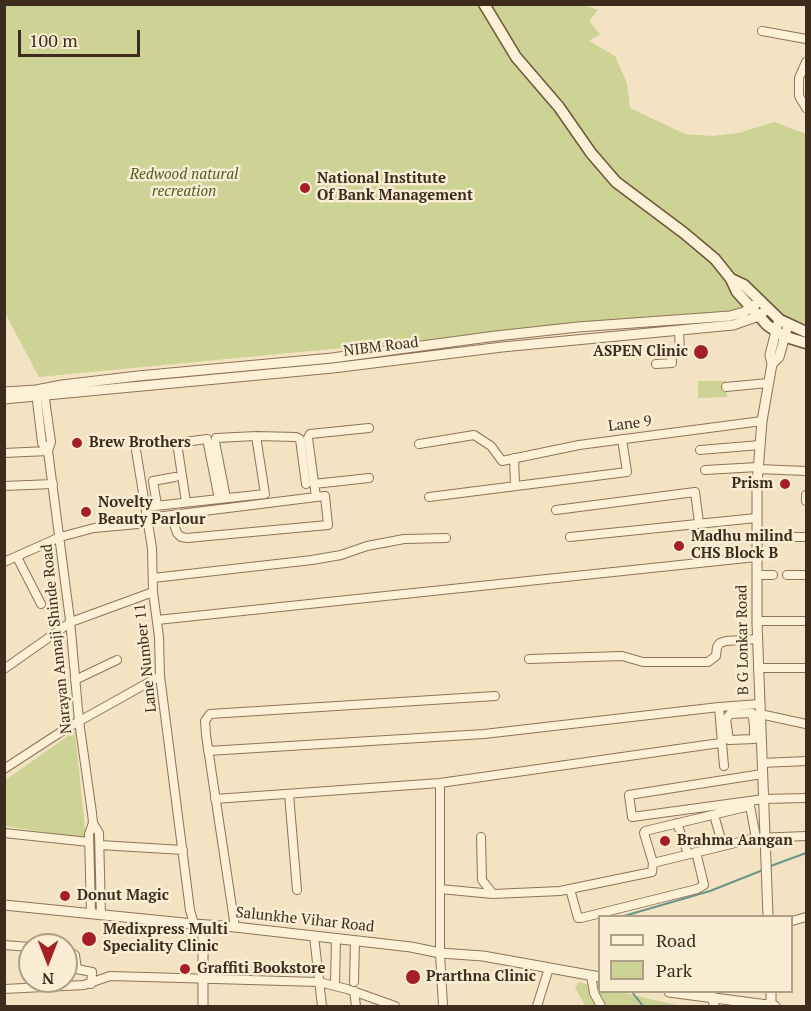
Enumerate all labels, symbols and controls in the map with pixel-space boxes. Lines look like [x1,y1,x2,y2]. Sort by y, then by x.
scale bar [21,18,142,56]
text: 100 m [29,28,78,52]
park label: Redwood natural recreation [130,166,238,201]
place label: National Institute Of Bank Management [317,170,473,205]
marker: National Institute Of Bank Management [298,181,312,195]
street label: NIBM Road [342,333,420,361]
place label: ASPEN Clinic [593,343,688,361]
marker: ASPEN Clinic [692,343,710,361]
street label: Lane 9 [607,412,653,436]
place label: Brew Brothers [89,434,191,452]
marker: Brew Brothers [70,436,84,450]
place label: Prism [731,475,773,493]
marker: Prism [778,477,792,491]
place label: Novelty Beauty Parlour [98,494,205,529]
marker: Novelty Beauty Parlour [79,505,93,519]
place label: Madhu milind CHS Block B [691,528,793,563]
marker: Madhu milind CHS Block B [672,539,686,553]
street label: Narayan Annaji Shinde Road [38,543,76,735]
street label: B G Lonkar Road [733,585,753,695]
street label: Lane Number 11 [131,603,161,713]
place label: Brahma Aangan [677,832,793,850]
marker: Brahma Aangan [658,834,672,848]
place label: Donut Magic [77,887,169,905]
marker: Donut Magic [58,889,72,903]
street label: Salunkhe Vihar Road [235,904,375,936]
legend [598,915,793,993]
place label: Medixpress Multi Speciality Clinic [103,921,228,956]
text: Road [656,928,696,952]
marker: Medixpress Multi Speciality Clinic [80,930,98,948]
north arrow [18,933,78,993]
text: Park [656,958,692,982]
place label: Graffiti Bookstore [197,960,325,978]
marker: Graffiti Bookstore [178,962,192,976]
text: N [42,968,54,990]
marker: Prarthna Clinic [404,968,422,986]
place label: Prarthna Clinic [426,968,536,986]

